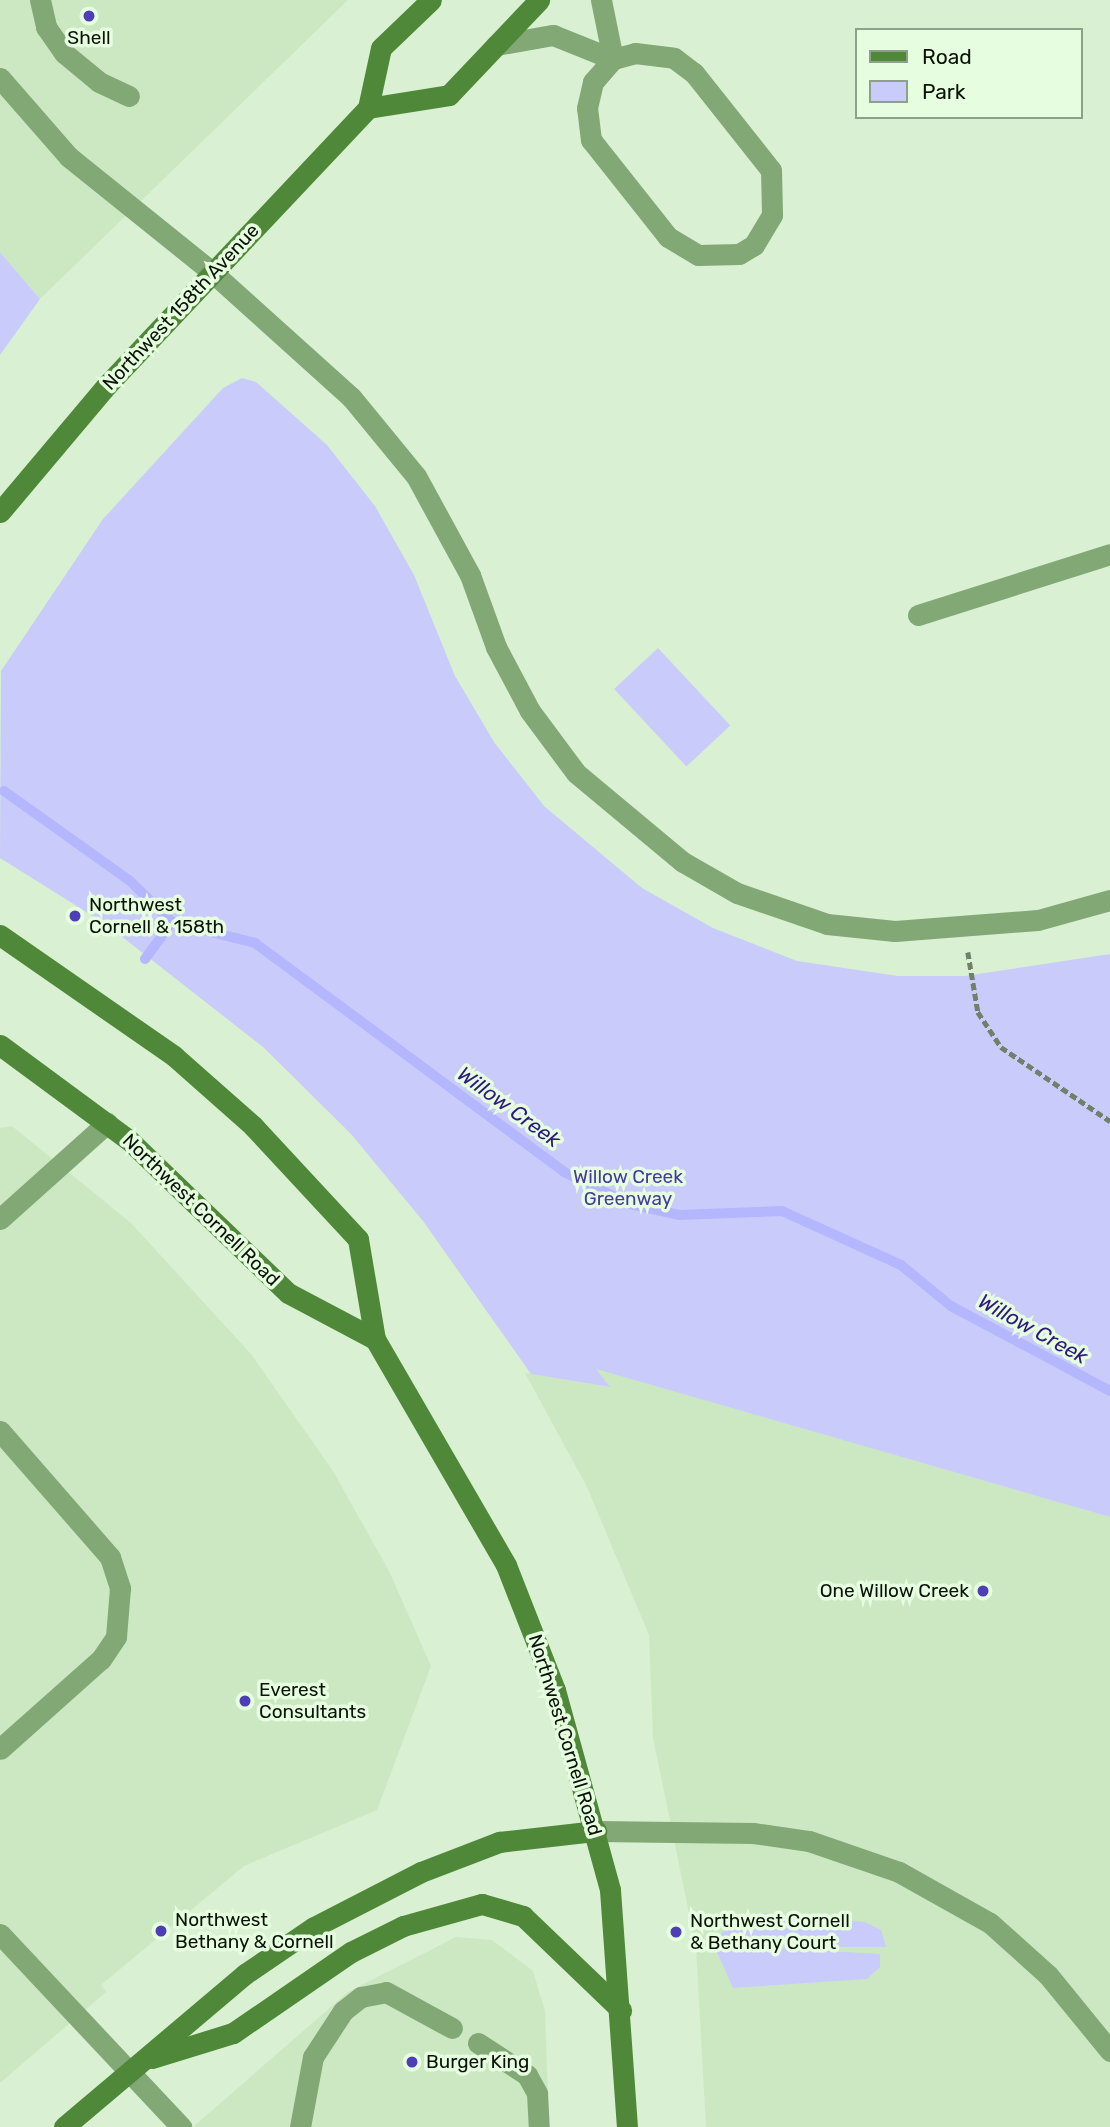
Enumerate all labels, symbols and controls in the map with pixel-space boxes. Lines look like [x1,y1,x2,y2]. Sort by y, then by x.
marker: Shell [81,8,97,24]
place label: Shell [67,27,111,49]
legend [855,28,1082,119]
text: Road [922,44,972,69]
text: Park [922,79,966,104]
street label: Northwest 158th Avenue [98,219,264,395]
place label: Northwest Cornell & 158th [89,894,224,938]
marker: Northwest Cornell & 158th [67,908,83,924]
water label: Willow Creek [452,1061,566,1153]
street label: Northwest Cornell Road [118,1129,284,1291]
park label: Willow Creek Greenway [573,1166,683,1210]
water label: Willow Creek [974,1288,1092,1370]
place label: One Willow Creek [819,1580,969,1602]
marker: One Willow Creek [975,1583,991,1599]
street label: Northwest Cornell Road [523,1632,607,1838]
place label: Everest Consultants [259,1679,366,1723]
marker: Everest Consultants [237,1693,253,1709]
place label: Northwest Bethany & Cornell [175,1909,334,1953]
place label: Northwest Cornell & Bethany Court [690,1910,850,1954]
marker: Northwest Bethany & Cornell [153,1923,169,1939]
marker: Northwest Cornell & Bethany Court [668,1924,684,1940]
place label: Burger King [426,2051,530,2073]
marker: Burger King [404,2054,420,2070]

